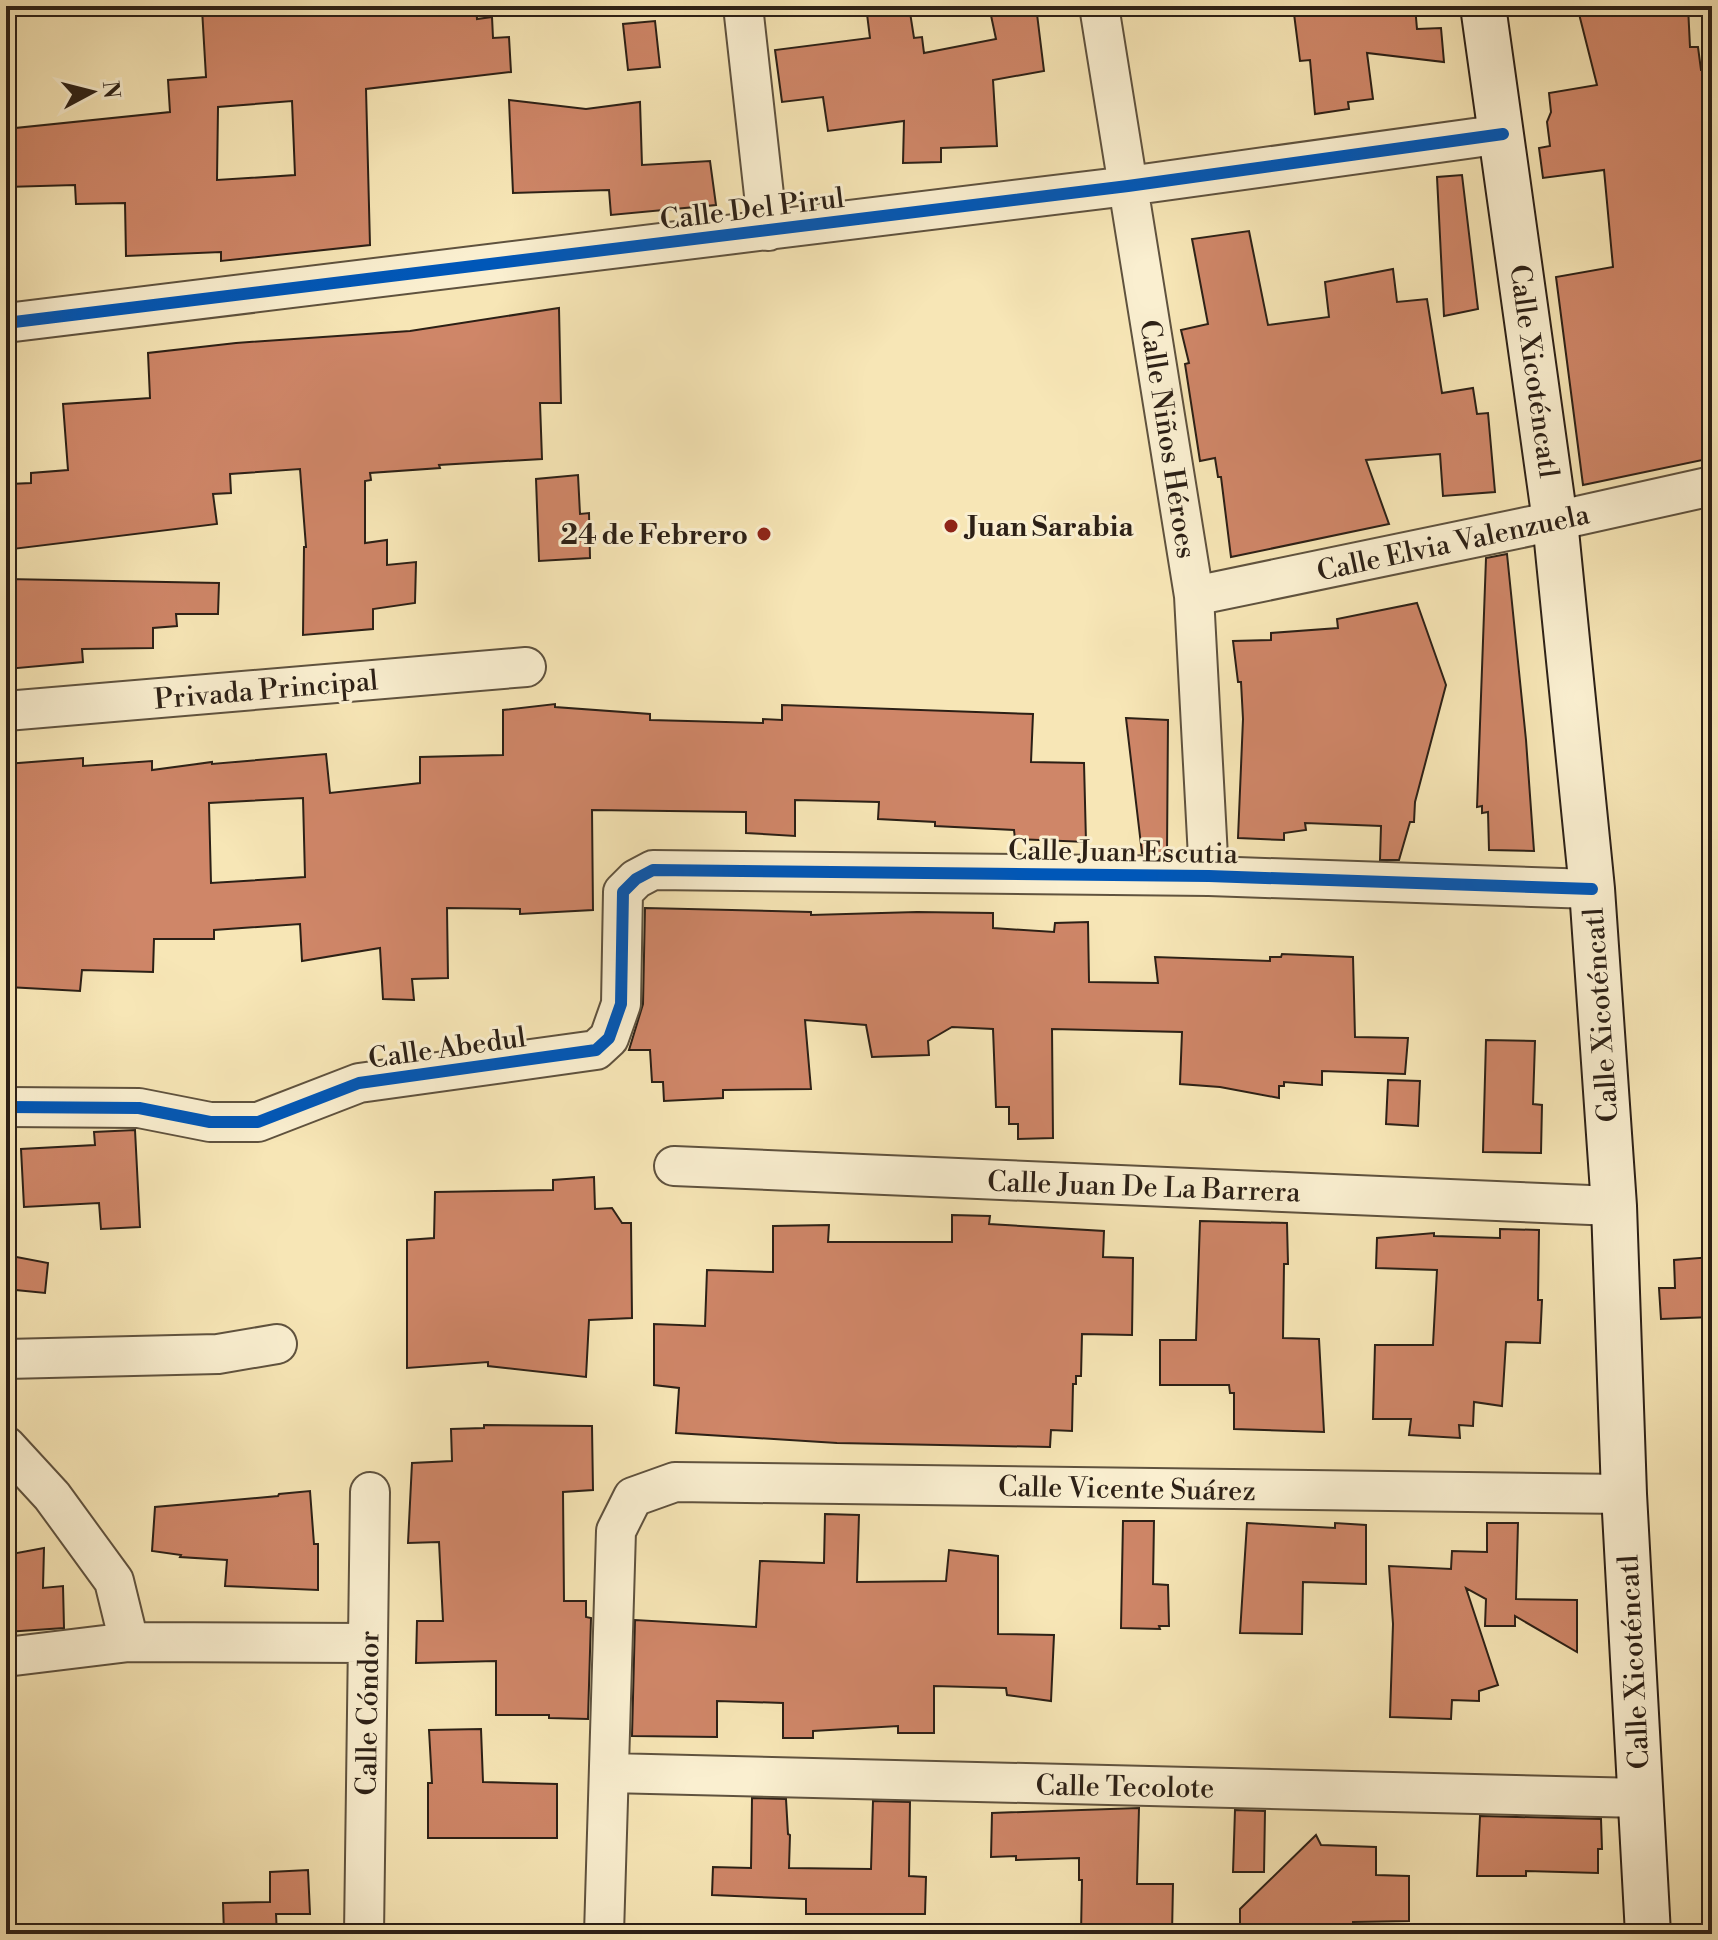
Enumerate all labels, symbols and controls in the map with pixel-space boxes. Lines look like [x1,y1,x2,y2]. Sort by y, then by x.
north arrow [52,52,132,132]
text: N [96,79,125,101]
street label: Calle Del Pirul [658,181,846,238]
street label: Calle Xicoténcatl [1501,262,1566,480]
street label: Calle Niños Héroes [1131,318,1204,561]
street label: Calle Elvia Valenzuela [1314,497,1594,589]
place label: Juan Sarabia [963,510,1135,545]
marker: Juan Sarabia [942,517,960,535]
place label: 24 de Febrero [560,518,748,553]
marker: 24 de Febrero [755,525,773,543]
street label: Privada Principal [153,663,380,718]
street label: Calle Juan Escutia [1008,833,1239,872]
street label: Calle Xicoténcatl [1577,906,1626,1123]
street label: Calle Abedul [366,1020,528,1077]
street label: Calle Juan De La Barrera [987,1165,1302,1210]
street label: Calle Vicente Suárez [998,1470,1256,1509]
street label: Calle Xicoténcatl [1611,1554,1658,1770]
street label: Calle Cóndor [350,1630,387,1796]
street label: Calle Tecolote [1035,1768,1215,1807]

